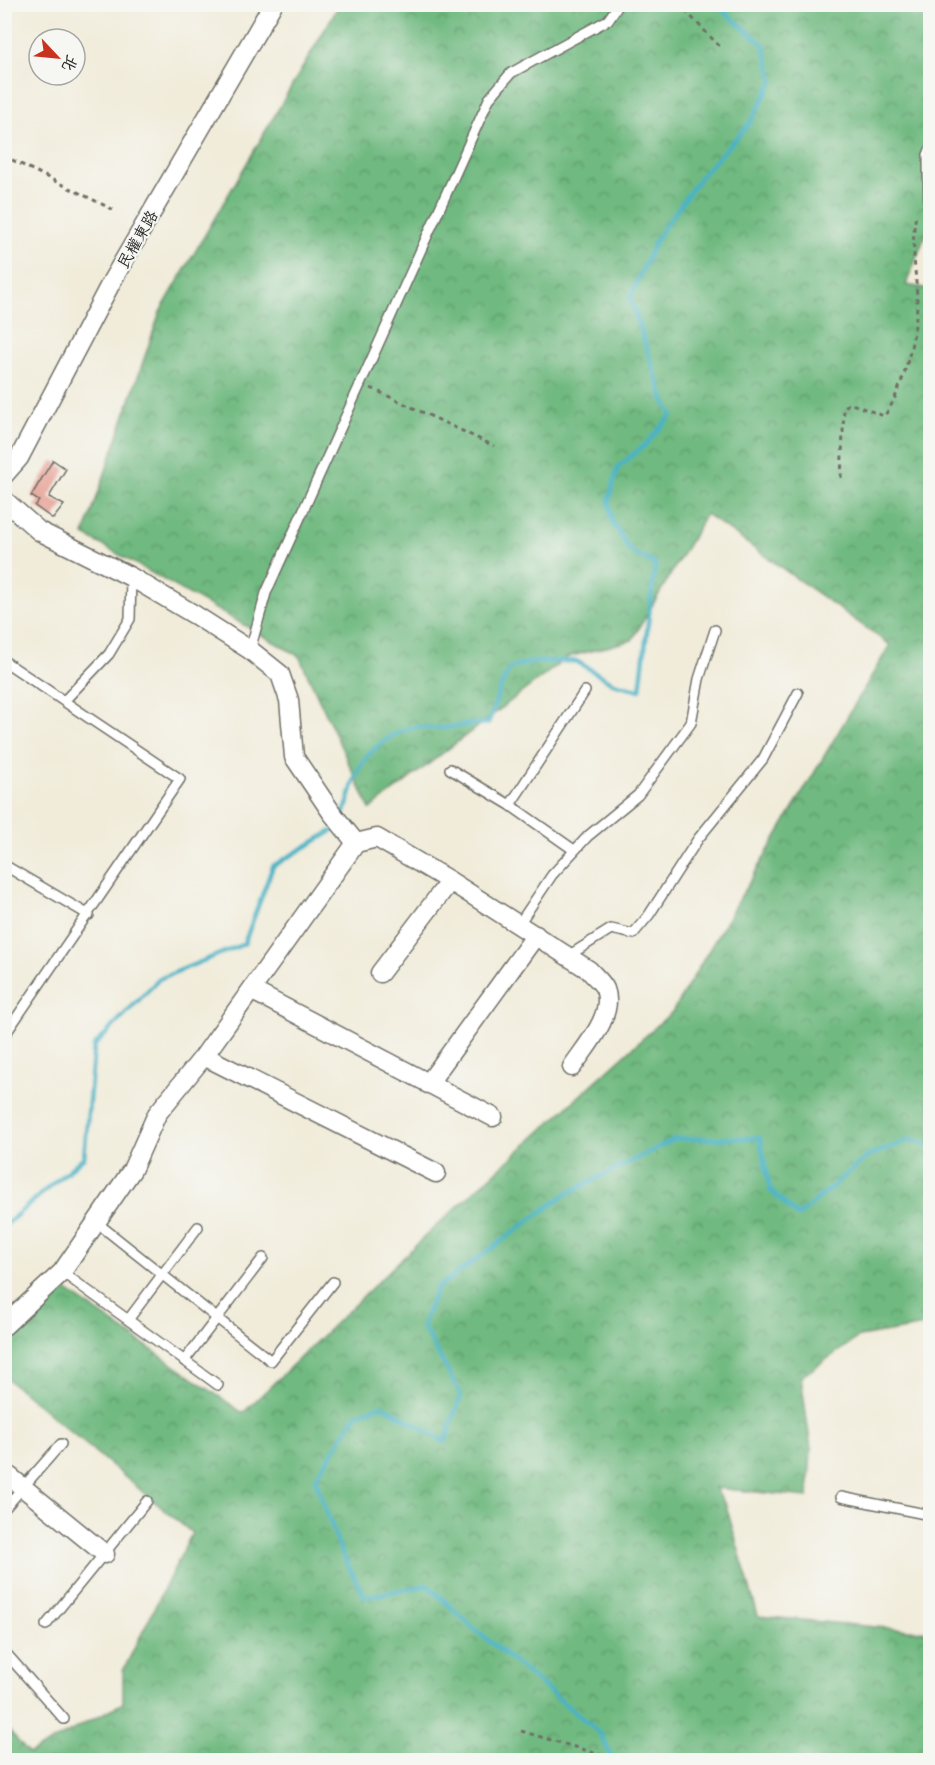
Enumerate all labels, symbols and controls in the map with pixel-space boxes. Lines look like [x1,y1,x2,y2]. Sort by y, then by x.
north arrow [27,27,87,87]
text: 北 [58,52,83,75]
street label: 民權東路 [112,206,162,272]

